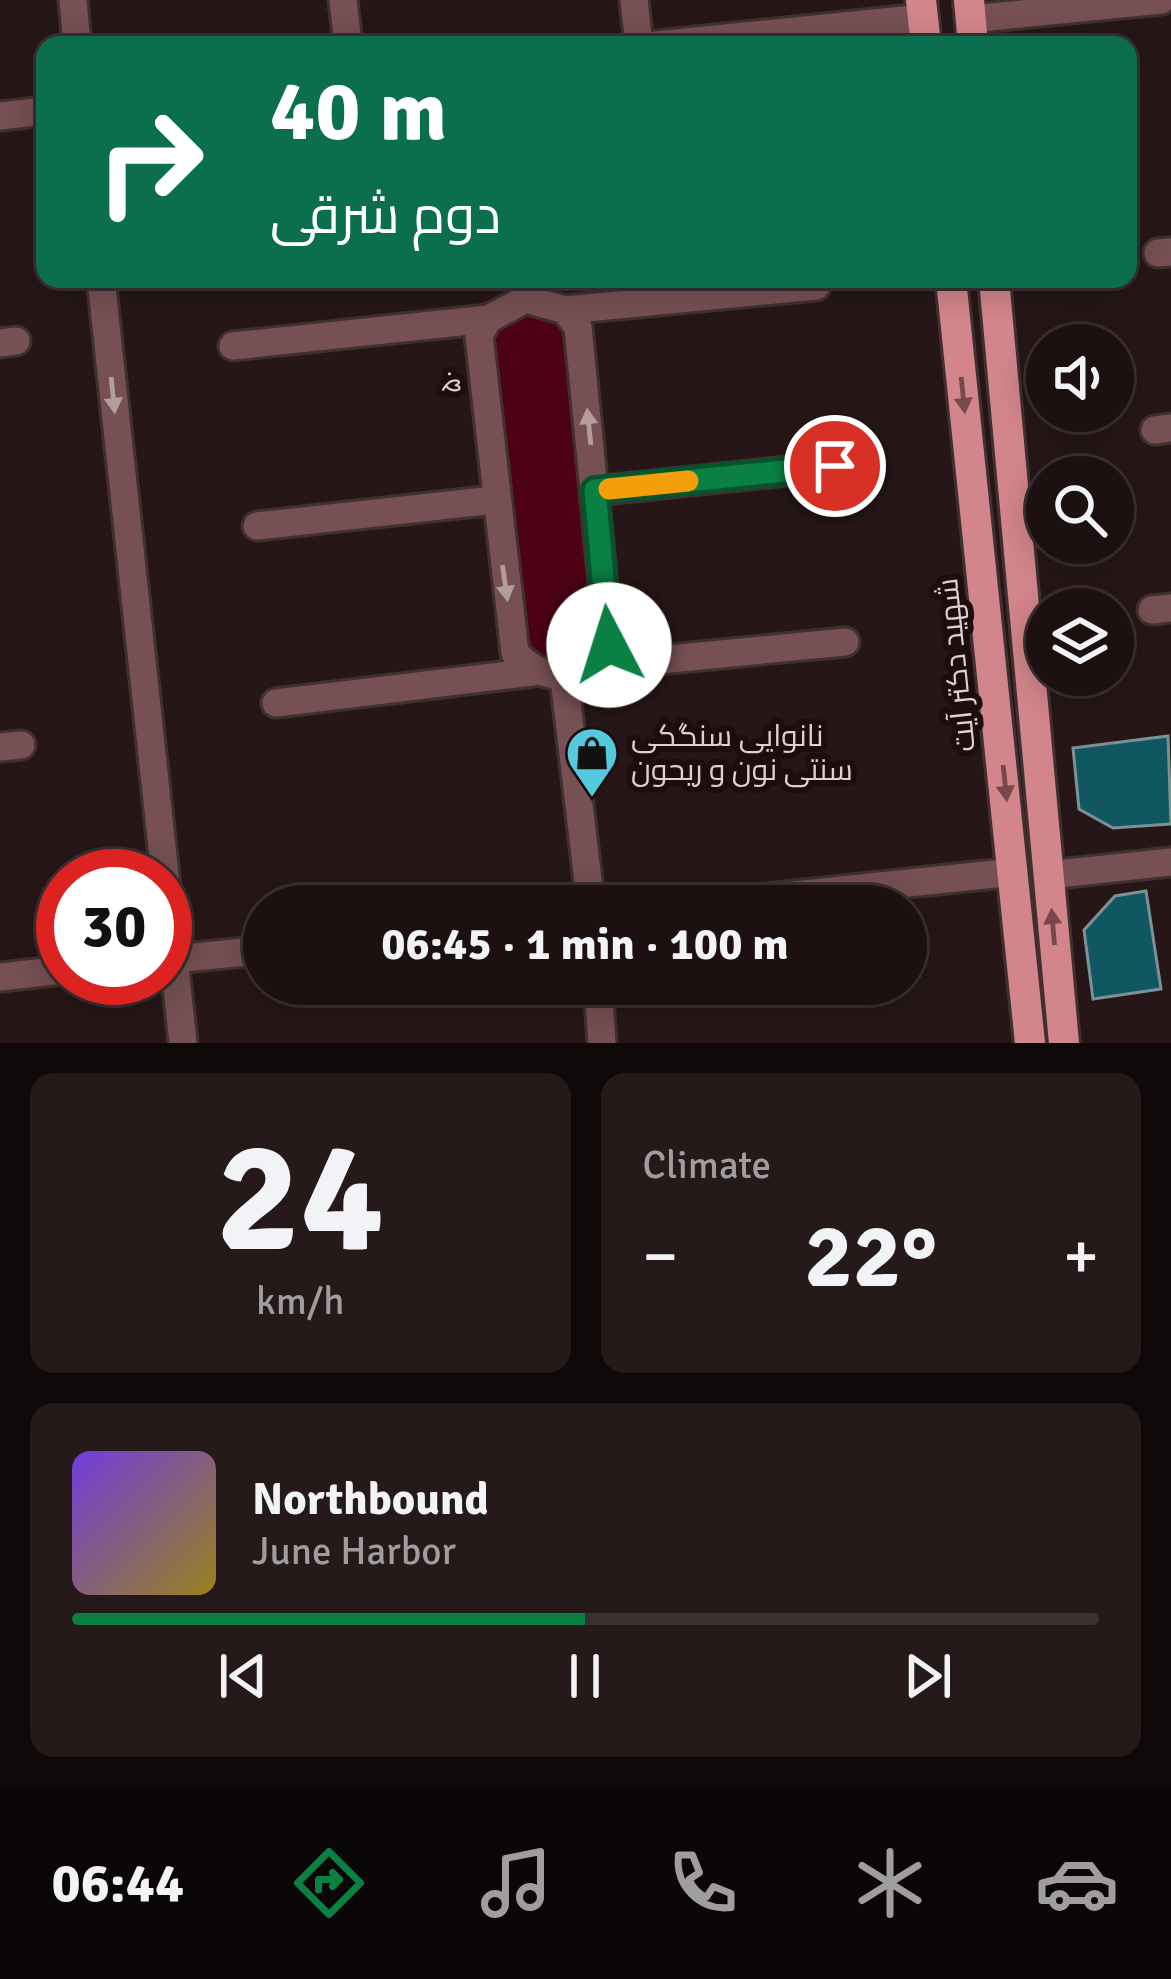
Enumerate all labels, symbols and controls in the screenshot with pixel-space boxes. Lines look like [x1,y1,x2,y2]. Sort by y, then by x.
text: 40 m [270,60,447,164]
icon: right [72,84,228,240]
text: دوم شرقی [270,182,501,249]
map controls [1026,324,1134,696]
button: sound [1026,324,1134,432]
street label: ۵۰ [431,368,470,395]
one-way arrow [104,377,123,414]
one-way arrow [954,377,973,414]
one-way arrow [579,408,598,445]
pin [784,415,886,517]
icon: arrive [802,433,868,499]
button: search [1026,456,1134,564]
one-way arrow [496,565,515,602]
street label: شهید دکتر آیت [929,576,984,754]
position arrow [546,582,672,708]
button: layers [1026,588,1134,696]
place label: نانوایی سنگکی سنتی نون و ریحون [631,718,853,789]
shop icon: نانوایی سنگکی سنتی نون و ریحون [564,725,620,799]
one-way arrow [995,765,1014,802]
speed limit sign: 30 [36,849,192,1005]
one-way arrow [1043,907,1062,945]
text: 06:45 · 1 min · 100 m [381,917,789,972]
text: 24 [216,1102,384,1295]
text: Climate [643,1141,771,1189]
text: 22° [804,1201,937,1312]
text: − [643,1216,678,1297]
text: + [1063,1216,1099,1297]
text: km/h [256,1277,344,1325]
text: Northbound [252,1472,489,1527]
text: June Harbor [252,1527,456,1575]
icon: previous [210,1643,276,1709]
icon: pause [552,1643,618,1709]
icon: next [895,1643,961,1709]
icon: directions [287,1841,371,1925]
icon: music [474,1841,558,1925]
icon: phone [661,1841,745,1925]
icon: climate [848,1841,932,1925]
icon: car [1035,1841,1119,1925]
text: 06:44 [52,1850,184,1917]

